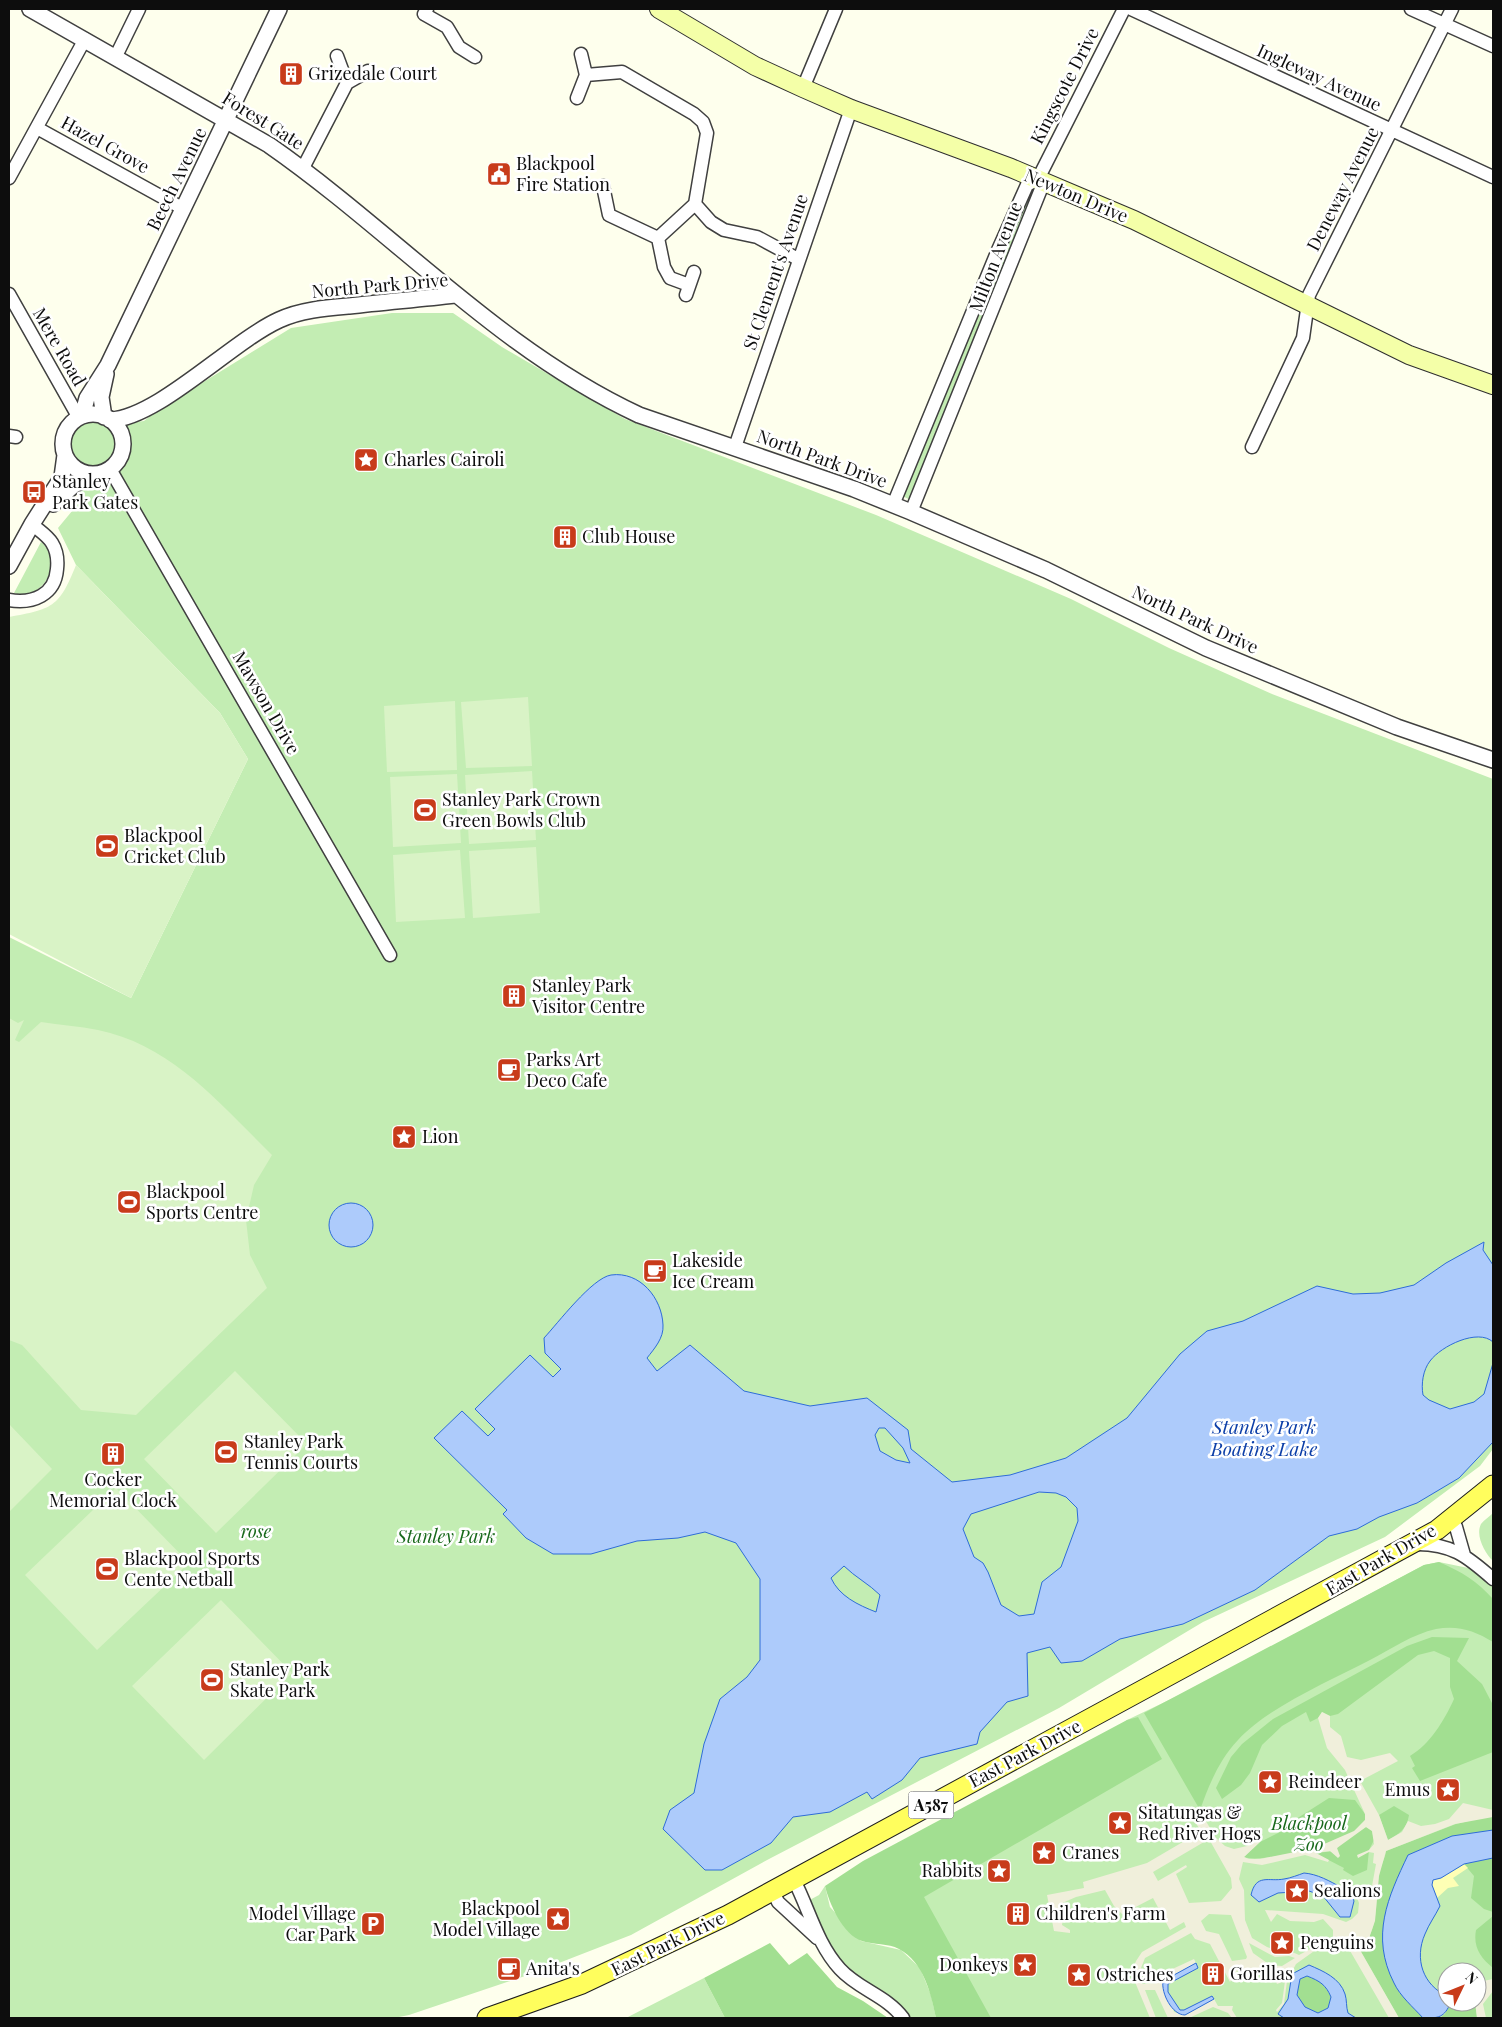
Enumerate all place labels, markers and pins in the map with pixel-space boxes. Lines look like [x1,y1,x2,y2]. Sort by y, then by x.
building icon: Grizedale Court [278,61,304,87]
place label: Grizedale Court [308,61,437,85]
place label: Blackpool Fire Station [516,151,610,196]
public building icon: Blackpool Fire Station [486,161,512,187]
place icon: Charles Cairoli [353,447,379,473]
place label: Charles Cairoli [384,447,505,471]
place label: Stanley Park Gates [52,469,138,514]
bus stop icon: Stanley Park Gates [21,479,47,505]
building icon: Club House [552,524,578,550]
place label: Club House [582,524,675,548]
place label: Stanley Park Crown Green Bowls Club [442,787,601,832]
sports icon: Stanley Park Crown Green Bowls Club [412,797,438,823]
place label: Blackpool Cricket Club [124,823,226,868]
sports icon: Blackpool Cricket Club [94,833,120,859]
place label: Stanley Park Visitor Centre [531,973,645,1018]
building icon: Stanley Park Visitor Centre [501,983,527,1009]
place label: Parks Art Deco Cafe [526,1047,607,1092]
cafe icon: Parks Art Deco Cafe [496,1057,522,1083]
place icon: Lion [391,1124,417,1150]
place label: Lion [422,1124,459,1148]
place label: Blackpool Sports Centre [146,1179,258,1224]
sports icon: Blackpool Sports Centre [116,1189,142,1215]
place label: Lakeside Ice Cream [672,1248,754,1293]
cafe icon: Lakeside Ice Cream [642,1258,668,1284]
place label: Stanley Park Tennis Courts [244,1429,358,1474]
sports icon: Stanley Park Tennis Courts [213,1439,239,1465]
building icon: Cocker Memorial Clock [100,1441,126,1467]
place label: Cocker Memorial Clock [49,1467,177,1512]
place label: Blackpool Sports Cente Netball [124,1546,260,1591]
sports icon: Blackpool Sports Cente Netball [94,1556,120,1582]
place label: Stanley Park Skate Park [230,1657,330,1702]
sports icon: Stanley Park Skate Park [199,1667,225,1693]
place icon: Reindeer [1257,1769,1283,1795]
place label: Reindeer [1288,1769,1361,1793]
place label: Emus [1385,1777,1430,1801]
place icon: Emus [1435,1777,1461,1803]
place label: Sitatungas & Red River Hogs [1138,1800,1261,1845]
place icon: Sitatungas & Red River Hogs [1107,1810,1133,1836]
place icon: Cranes [1031,1840,1057,1866]
place label: Cranes [1062,1840,1119,1864]
place label: Rabbits [921,1858,982,1882]
place icon: Rabbits [986,1858,1012,1884]
place icon: Sealions [1284,1878,1310,1904]
place label: Sealions [1314,1878,1381,1902]
place label: Blackpool Model Village [432,1896,540,1941]
place label: Model Village Car Park [248,1901,356,1946]
building icon: Children's Farm [1005,1901,1031,1927]
place label: Children's Farm [1036,1901,1166,1925]
place icon: Blackpool Model Village [545,1906,571,1932]
parking icon: Model Village Car Park [360,1911,386,1937]
place icon: Penguins [1269,1930,1295,1956]
place label: Penguins [1300,1930,1374,1954]
place label: Donkeys [939,1952,1008,1976]
place icon: Donkeys [1012,1952,1038,1978]
cafe icon: Anita's [496,1956,522,1982]
place label: Anita's [525,1956,580,1980]
building icon: Gorillas [1200,1961,1226,1987]
place label: Gorillas [1230,1961,1293,1985]
place icon: Ostriches [1066,1962,1092,1988]
place label: Ostriches [1096,1962,1174,1986]

